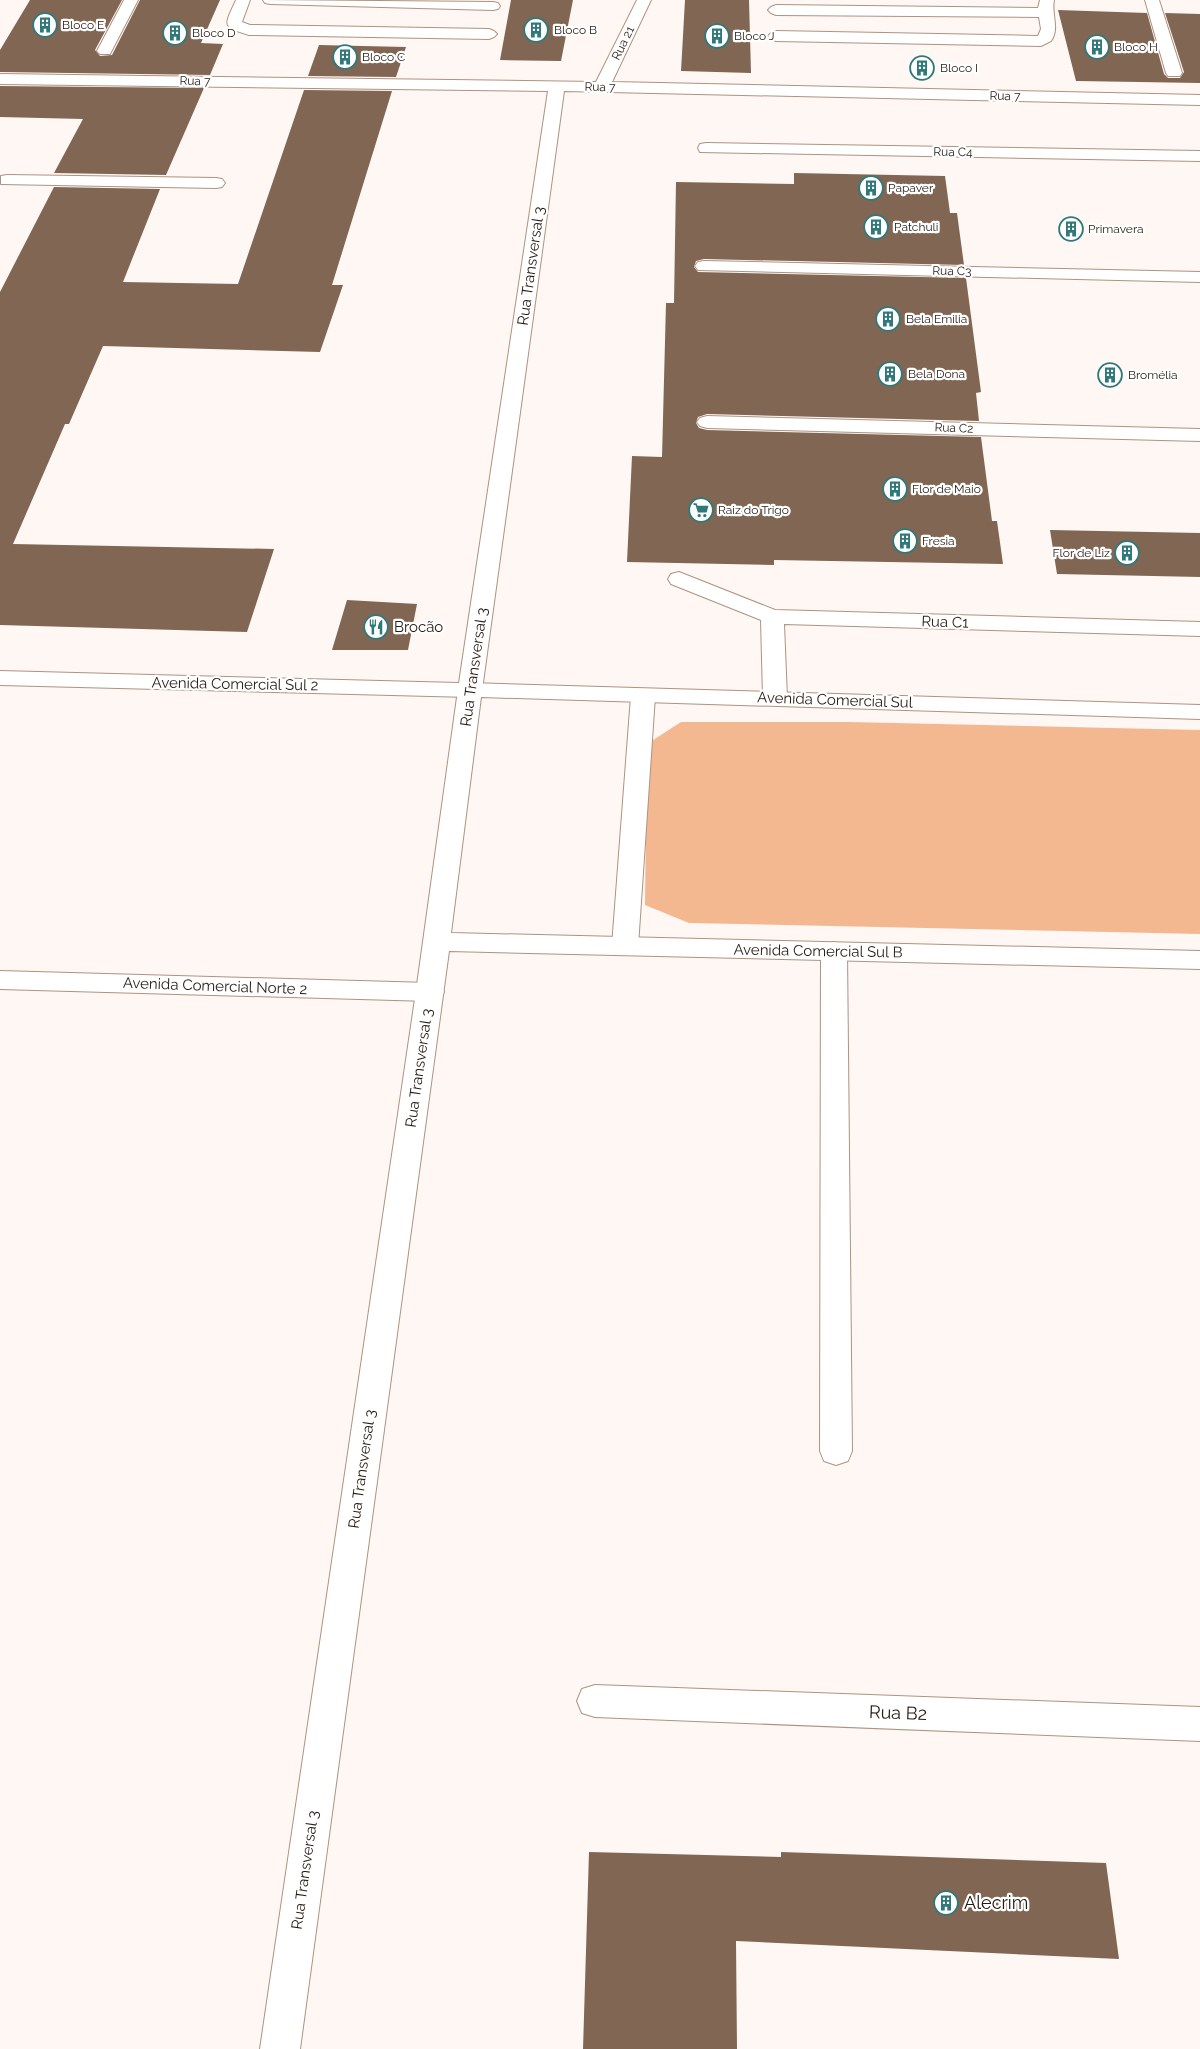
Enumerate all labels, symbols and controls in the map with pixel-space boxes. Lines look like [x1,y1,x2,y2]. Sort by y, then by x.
building icon: Bloco E [32,12,58,38]
building icon: Bloco B [523,17,549,43]
place label: Bloco E [62,18,104,32]
building icon: Bloco D [162,20,188,46]
place label: Bloco B [554,23,597,37]
building icon: Bloco J [704,23,730,49]
street label: Rua 21 [609,24,637,62]
place label: Bloco D [192,26,236,40]
place label: Bloco J [734,29,775,43]
building icon: Bloco H [1084,34,1110,60]
place label: Bloco H [1114,40,1158,54]
building icon: Bloco C [332,44,358,70]
place label: Bloco C [362,50,405,64]
building icon: Bloco I [909,55,935,81]
place label: Bloco I [940,61,978,75]
street label: Rua 7 [179,74,211,88]
street label: Rua 7 [584,80,616,94]
street label: Rua 7 [989,89,1021,103]
street label: Rua C4 [933,145,973,159]
building icon: Papaver [858,175,884,201]
place label: Papaver [888,181,934,195]
street label: Rua Transversal 3 [514,205,548,327]
building icon: Patchuli [863,214,889,240]
building icon: Primavera [1058,216,1084,242]
place label: Patchuli [894,220,938,234]
place label: Primavera [1088,222,1144,236]
street label: Rua C3 [932,264,972,278]
building icon: Bela Emilia [875,306,901,332]
place label: Bela Emilia [906,312,967,326]
building icon: Bela Dona [877,361,903,387]
building icon: Bromélia [1097,362,1123,388]
place label: Bela Dona [908,367,965,381]
place label: Bromélia [1128,368,1178,382]
street label: Rua C2 [934,420,974,436]
building icon: Flor de Maio [882,476,908,502]
place label: Flor de Maio [912,482,981,496]
supermarket icon: Raiz do Trigo [688,497,714,523]
place label: Raiz do Trigo [718,503,789,517]
building icon: Fresia [892,528,918,554]
place label: Fresia [922,534,955,548]
building icon: Flor de Liz [1114,540,1140,566]
place label: Flor de Liz [1052,546,1110,560]
street label: Rua Transversal 3 [457,606,491,728]
street label: Rua C1 [921,612,970,632]
restaurant icon: Brocão [363,614,389,640]
place label: Brocão [394,618,443,636]
street label: Avenida Comercial Sul 2 [151,674,319,694]
street label: Avenida Comercial Sul [757,688,914,712]
street label: Avenida Comercial Sul B [733,941,903,961]
street label: Avenida Comercial Norte 2 [123,974,308,998]
street label: Rua Transversal 3 [402,1007,436,1129]
street label: Rua Transversal 3 [345,1408,379,1530]
street label: Rua B2 [869,1701,927,1724]
street label: Rua Transversal 3 [288,1809,322,1931]
building icon: Alecrim [933,1890,959,1916]
place label: Alecrim [964,1892,1028,1913]

